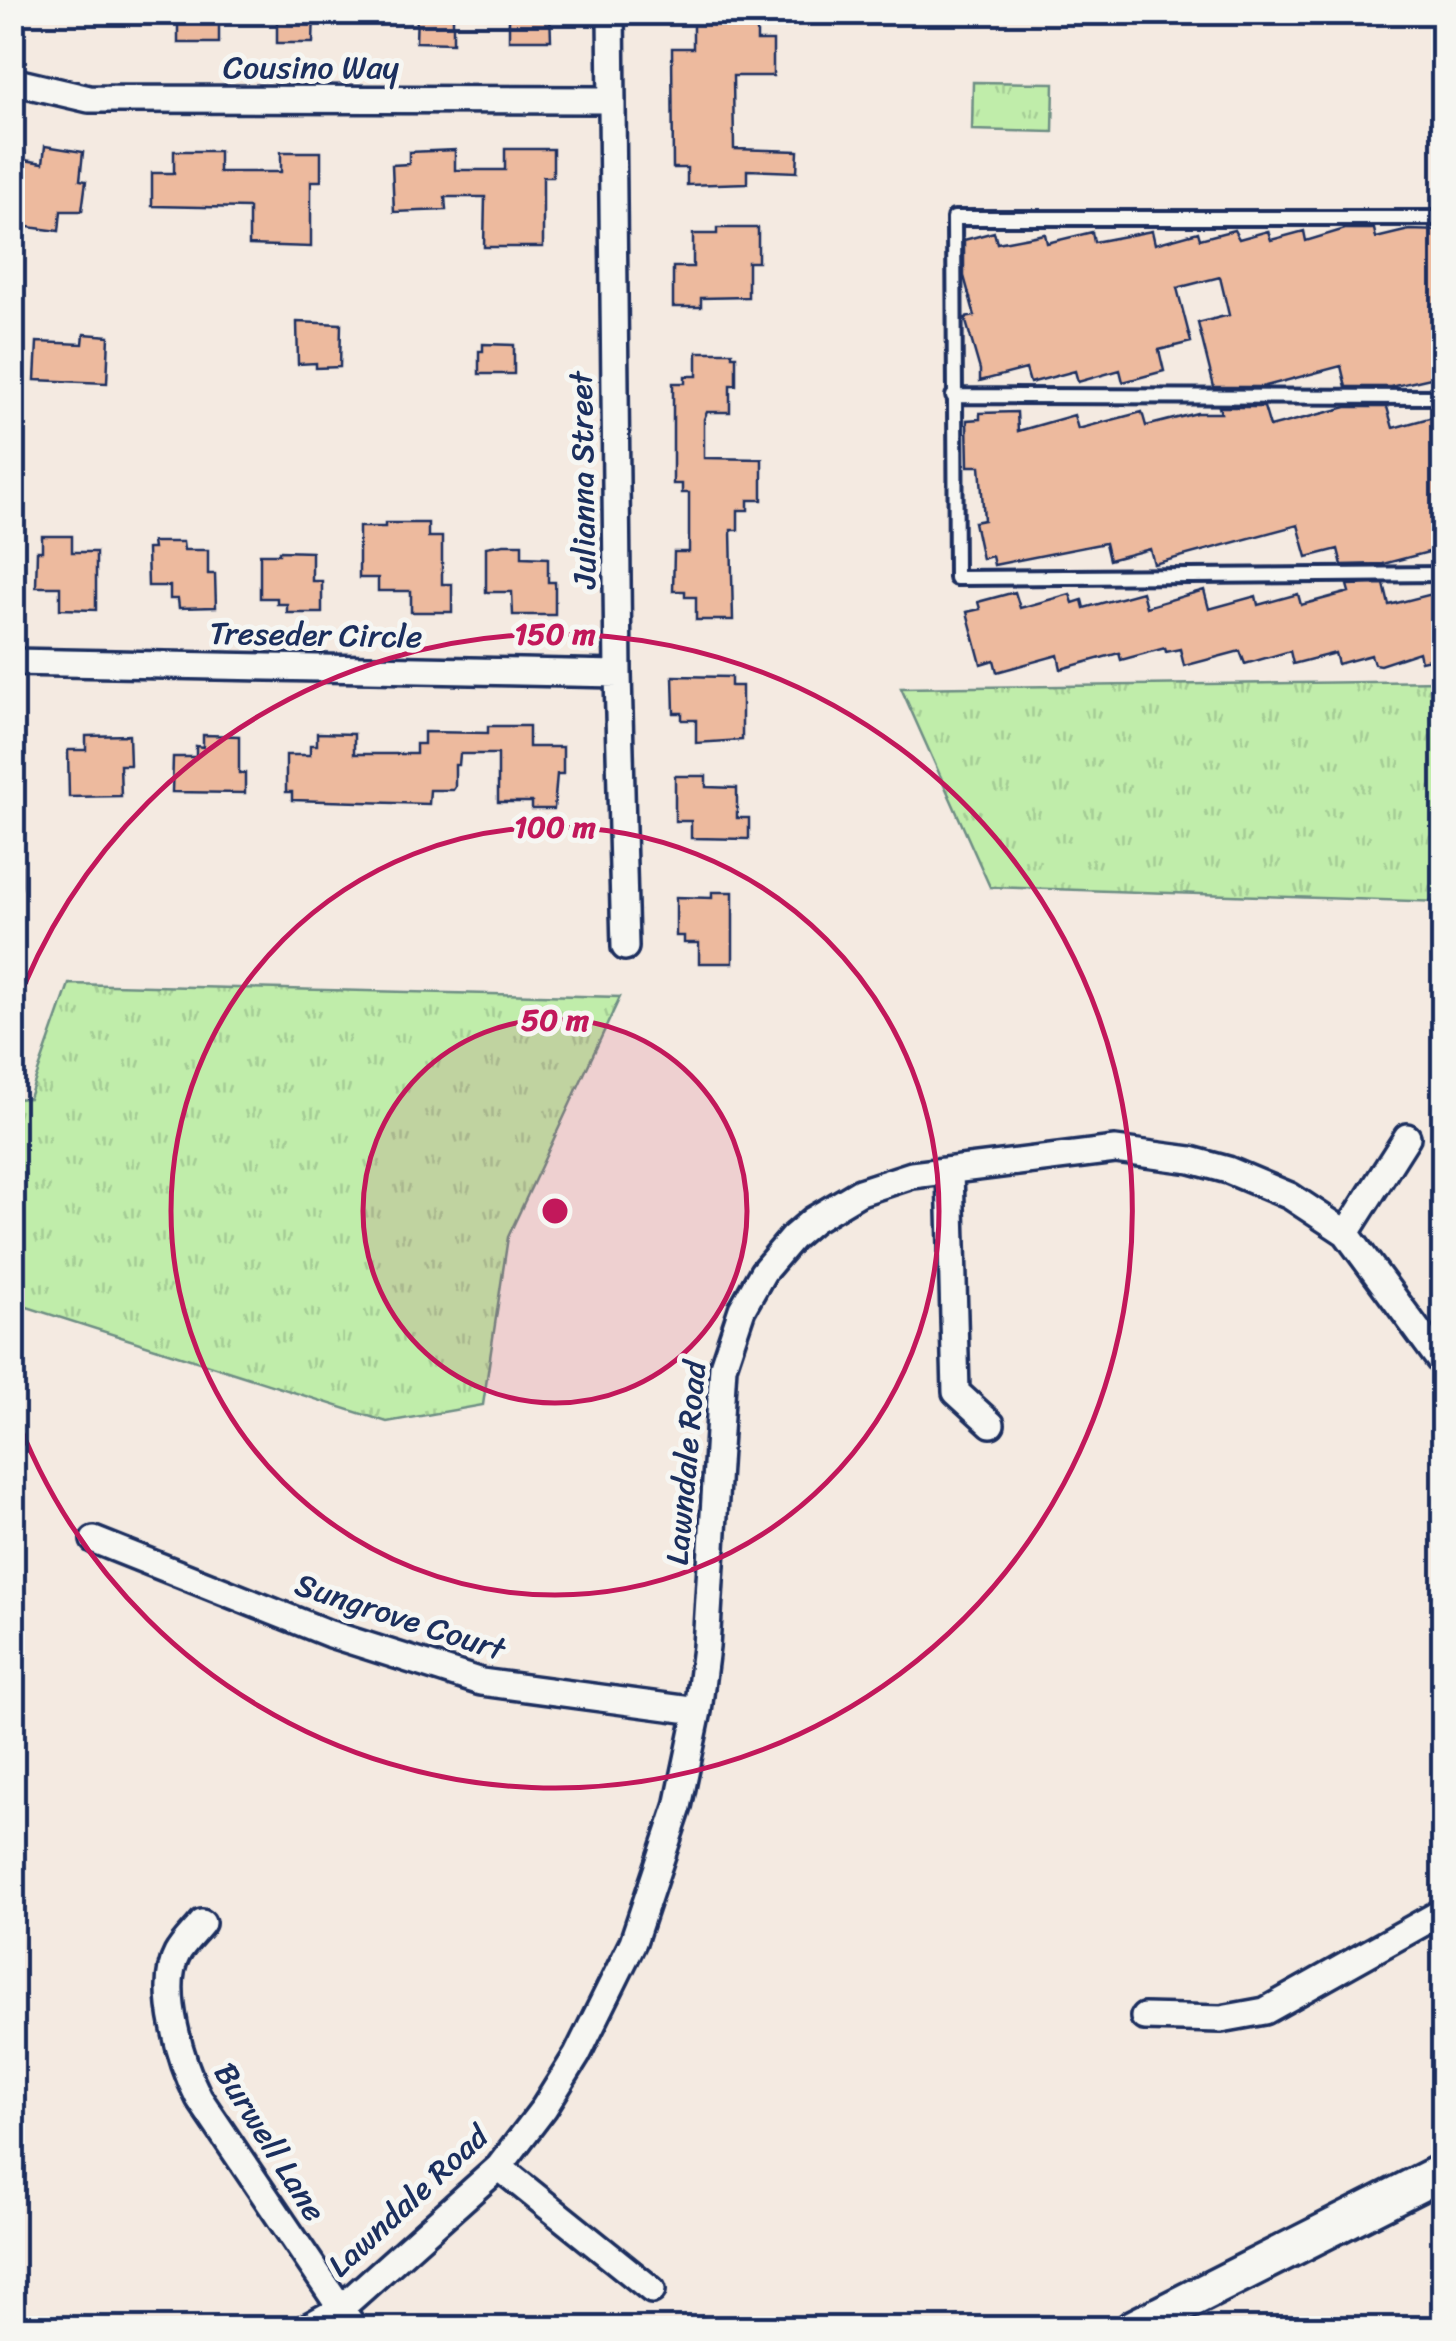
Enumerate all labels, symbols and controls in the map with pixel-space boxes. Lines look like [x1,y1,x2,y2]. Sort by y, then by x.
street label: Cousino Way [223,39,400,96]
street label: Julianna Street [553,370,613,590]
street label: Treseder Circle [209,605,423,665]
text: 150 m [515,607,596,661]
text: 100 m [514,800,596,854]
text: 50 m [521,993,589,1047]
centre of rings [537,1193,573,1229]
street label: Lawndale Road [649,1356,723,1567]
street label: Sungrove Court [287,1556,514,1678]
street label: Burwell Lane [198,2051,342,2233]
street label: Lawndale Road [314,2109,504,2292]

